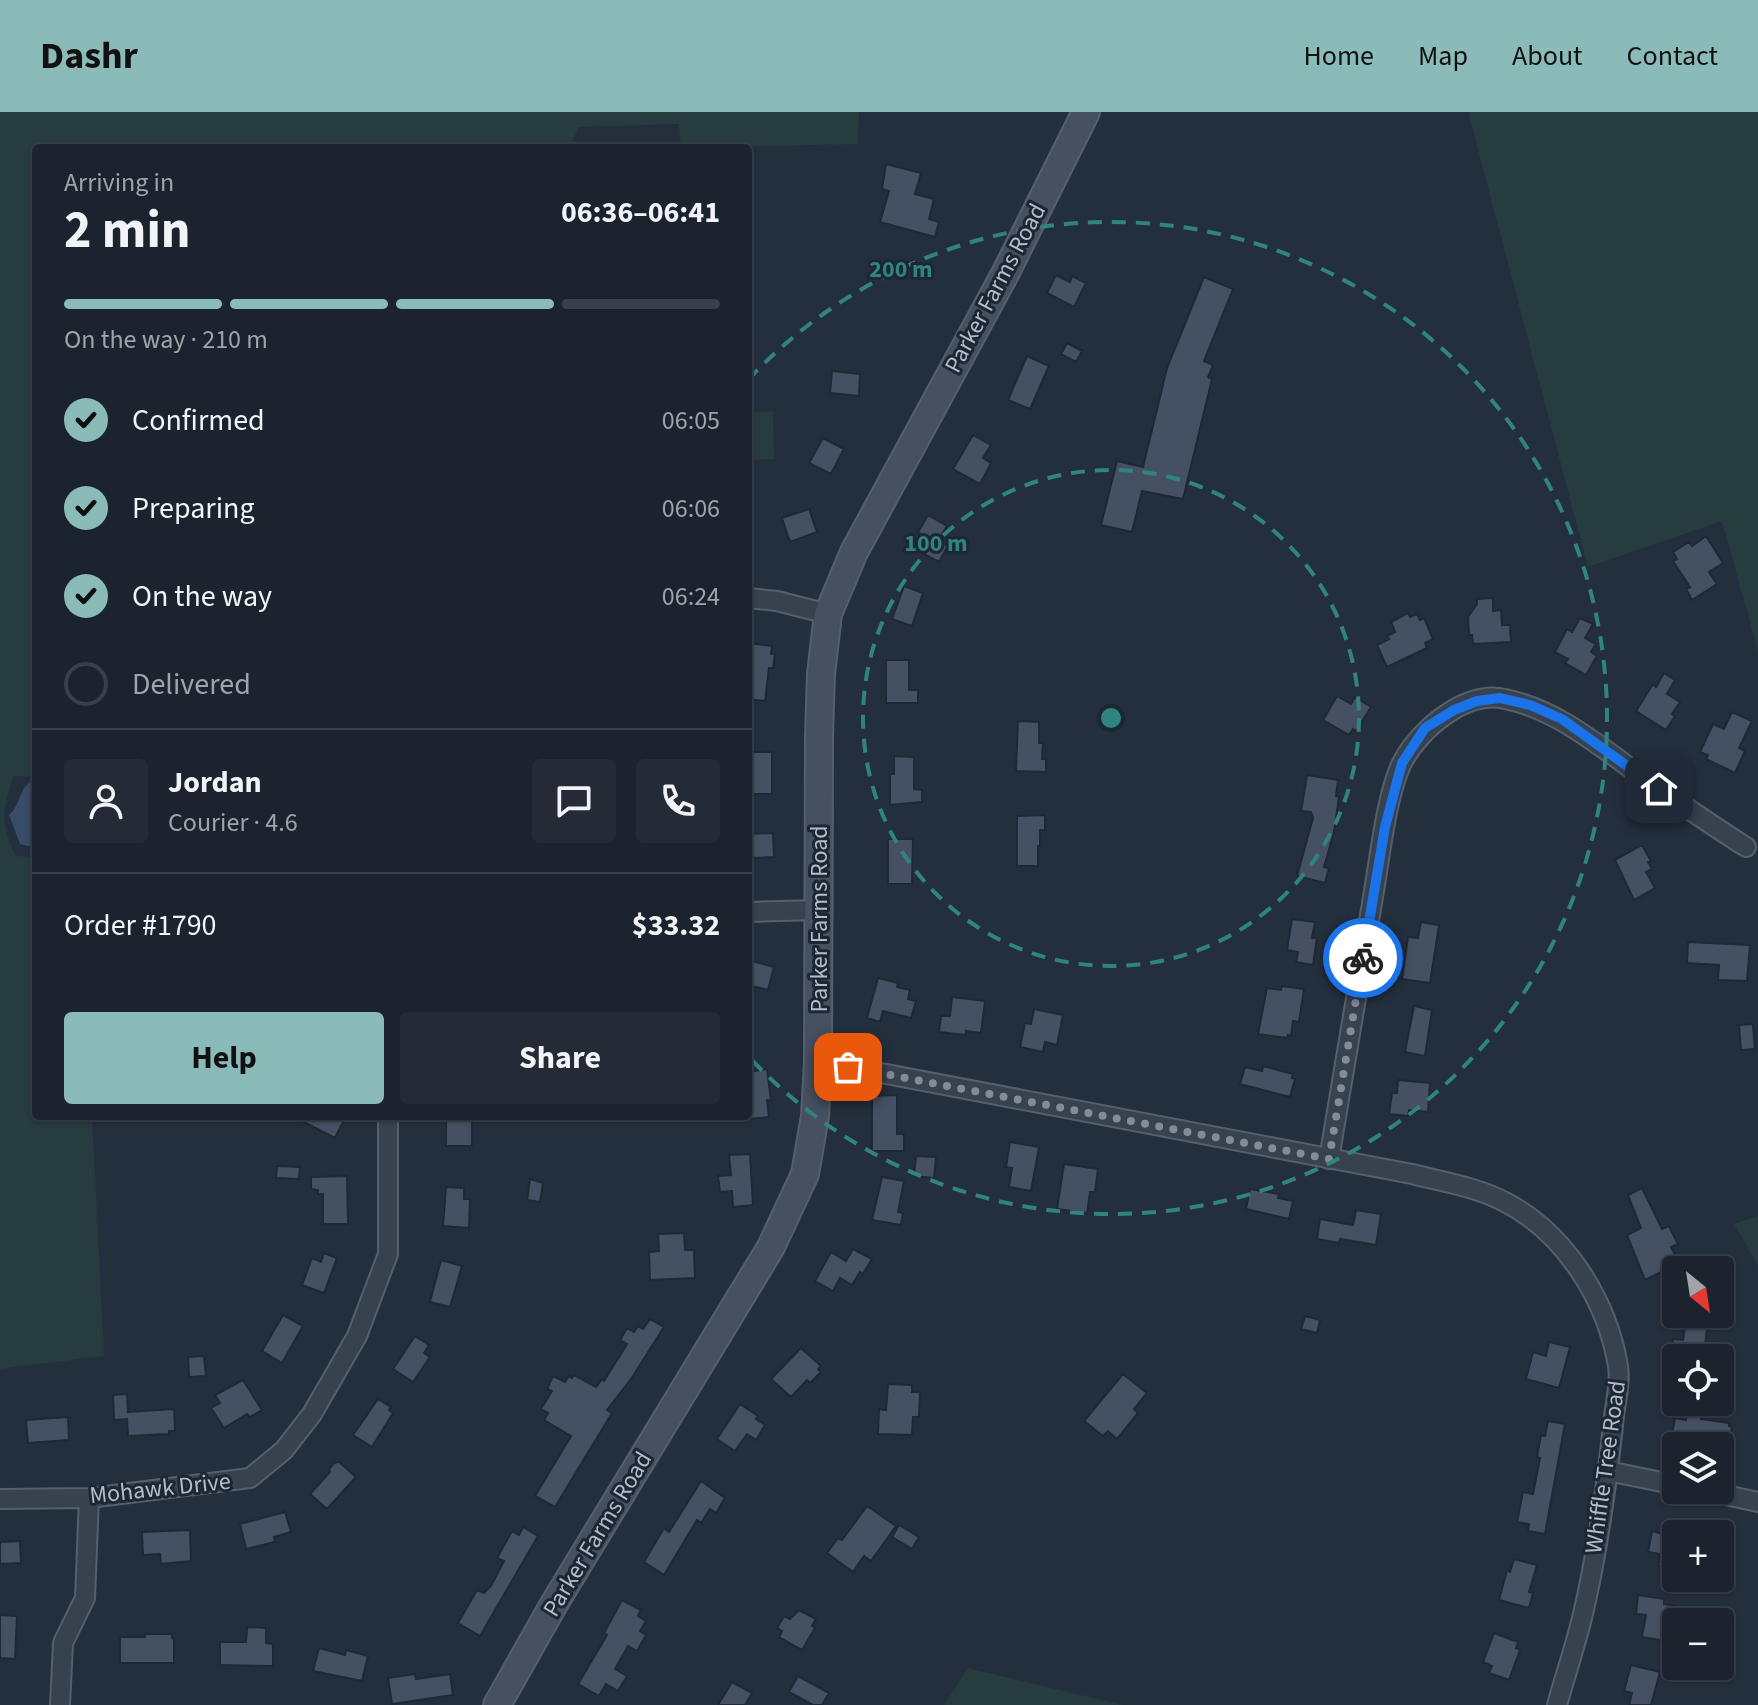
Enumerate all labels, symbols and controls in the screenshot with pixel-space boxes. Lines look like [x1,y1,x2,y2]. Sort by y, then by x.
text: Dashr [40,29,138,83]
text: Home [1303,36,1374,76]
text: Map [1418,36,1468,76]
text: About [1512,36,1583,76]
text: Contact [1627,36,1718,76]
text: Arriving in [64,164,174,201]
text: 06:36–06:41 [561,191,720,234]
text: 2 min [64,194,191,268]
street label: Parker Farms Road [936,197,1055,379]
text: 200 m [869,252,933,287]
text: On the way · 210 m [64,321,268,358]
icon: check [64,398,108,442]
text: Confirmed [132,399,265,442]
text: 06:05 [662,402,720,439]
icon: check [64,486,108,530]
text: Preparing [132,487,255,530]
text: 06:06 [662,490,720,527]
text: 100 m [904,526,968,561]
icon: check [64,574,108,618]
text: On the way [132,575,272,618]
text: 06:24 [662,578,720,615]
text: Delivered [132,663,251,706]
centre of rings [1097,704,1125,732]
pin [1625,755,1693,823]
button: person [64,759,148,843]
button: chat [532,759,616,843]
button: phone [636,759,720,843]
text: Jordan [168,761,262,804]
icon: home [1637,767,1681,811]
text: Courier · 4.6 [168,804,298,841]
street label: Parker Farms Road [802,825,837,1013]
text: Order #1790 [64,904,217,947]
text: $33.32 [632,904,720,947]
courier [1323,918,1403,998]
icon: bike [1341,936,1385,980]
button: Help [64,1012,384,1104]
button: Share [400,1012,720,1104]
pin [814,1033,882,1101]
icon: bag [826,1045,870,1089]
north arrow [1662,1256,1734,1328]
map controls [1662,1256,1734,1680]
button: locate [1662,1344,1734,1416]
street label: Whiffle Tree Road [1576,1378,1635,1556]
button: layers [1662,1432,1734,1504]
street label: Parker Farms Road [534,1445,661,1624]
street label: Mohawk Drive [88,1464,232,1513]
button: + [1662,1520,1734,1592]
button: − [1662,1608,1734,1680]

